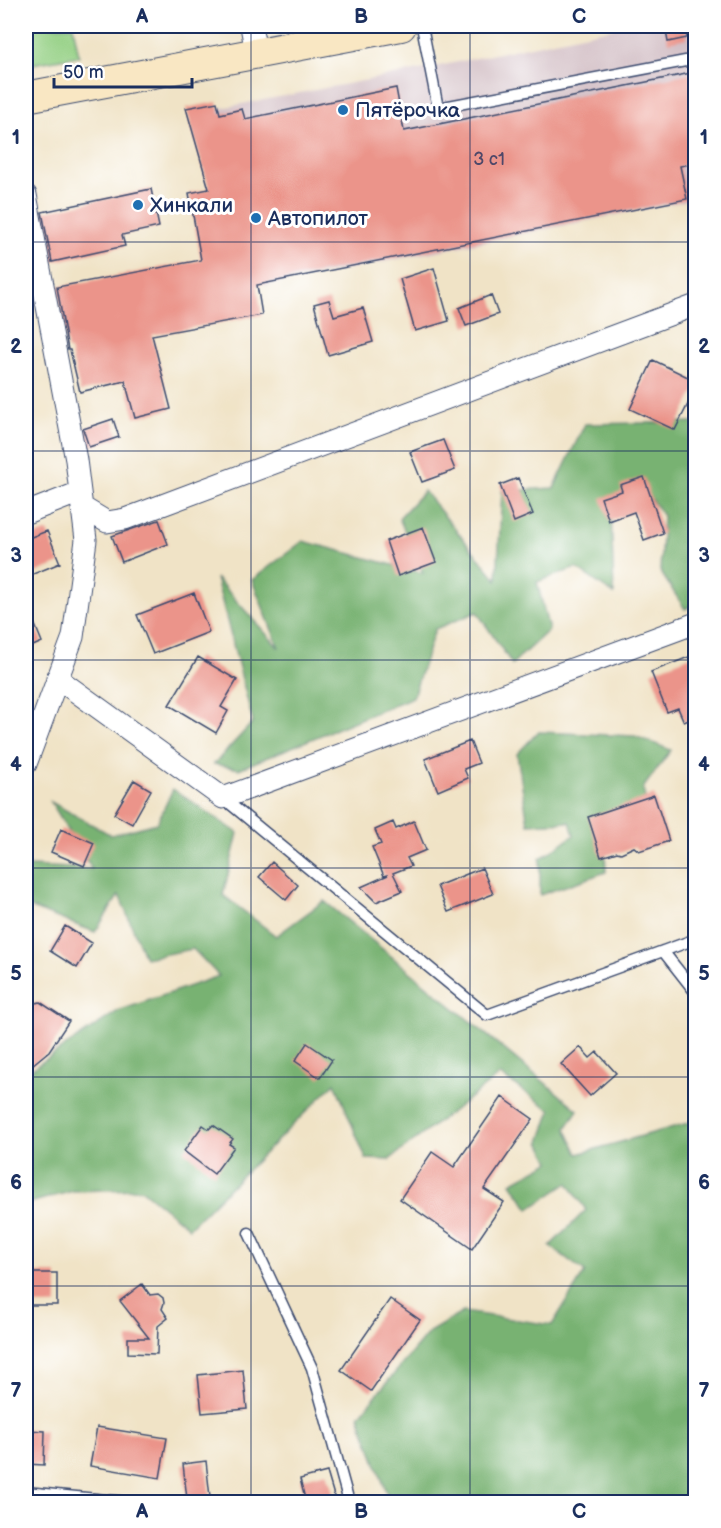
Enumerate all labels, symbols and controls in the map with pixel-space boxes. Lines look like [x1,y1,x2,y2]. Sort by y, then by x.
text: A [135,5,149,29]
text: B [354,5,368,29]
text: C [572,5,586,29]
scale bar [54,51,192,89]
text: 50 m [63,62,104,83]
place label: Пятёрочка [355,98,461,123]
marker: Пятёрочка [336,103,350,117]
text: 1 [12,126,20,150]
text: 1 [700,126,708,150]
house number: 3 с1 [473,149,505,170]
place label: Хинкали [150,193,233,218]
marker: Хинкали [131,198,145,212]
place label: Автопилот [267,206,368,231]
marker: Автопилот [249,211,263,225]
text: 2 [10,335,22,359]
text: 2 [698,335,710,359]
text: 3 [10,544,22,568]
text: 3 [698,544,710,568]
text: 4 [10,753,22,777]
text: 4 [698,753,710,777]
text: 5 [10,962,22,986]
text: 5 [698,962,710,986]
text: 6 [10,1171,22,1195]
text: 6 [698,1171,710,1195]
text: 7 [10,1379,22,1403]
text: 7 [698,1379,710,1403]
text: A [135,1500,149,1524]
text: B [354,1500,368,1524]
text: C [572,1500,586,1524]

